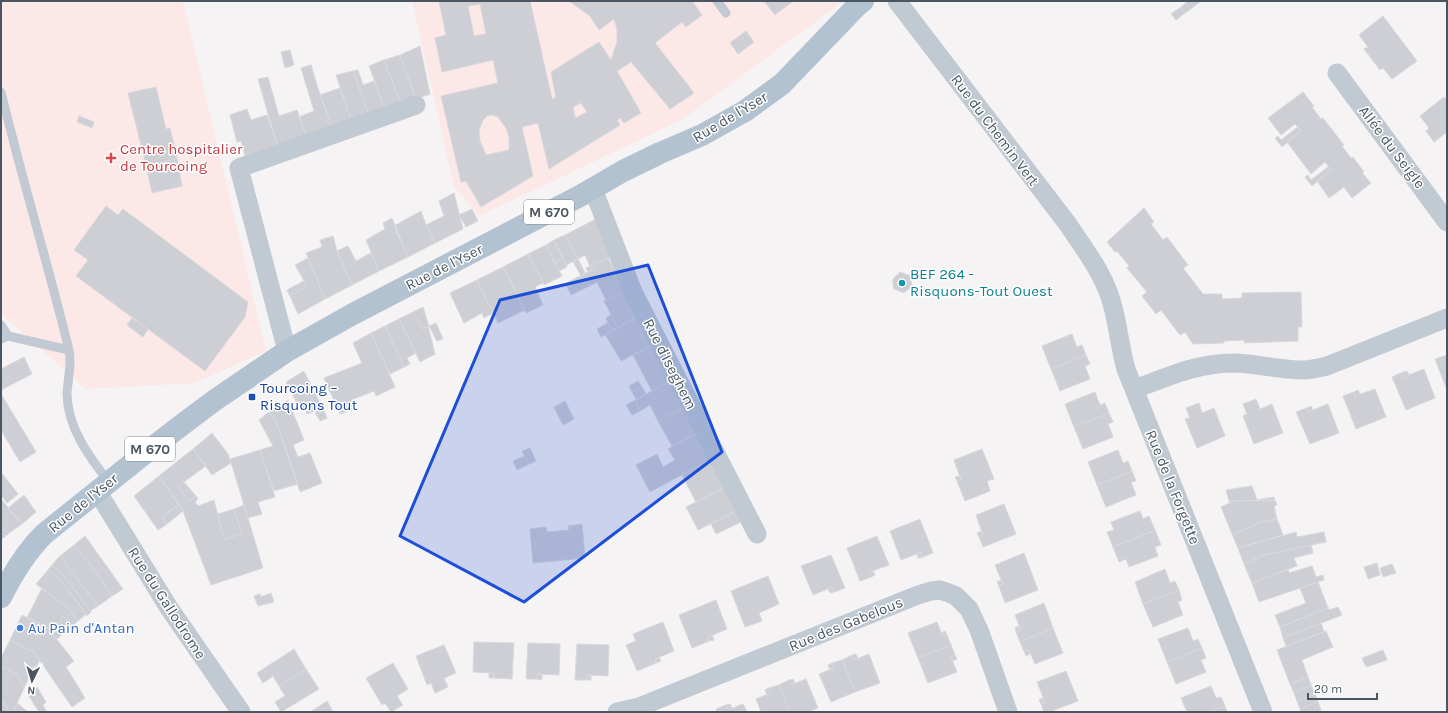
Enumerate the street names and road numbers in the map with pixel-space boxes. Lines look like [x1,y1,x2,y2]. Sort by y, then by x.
street label: Rue du Chemin Vert [947,71,1043,190]
street label: Rue de l'Yser [689,87,771,146]
street label: Allée du Seigle [1355,102,1429,192]
road number: M 670 [524,200,574,224]
street label: Rue de l'Yser [402,240,486,294]
street label: Rue d'Iseghem [639,316,701,412]
street label: Rue de la Forgette [1142,427,1204,547]
road number: M 670 [125,437,175,461]
street label: Rue de l'Yser [45,469,122,536]
street label: Rue du Gallodrome [124,544,210,662]
street label: Rue des Gabelous [786,593,906,655]

